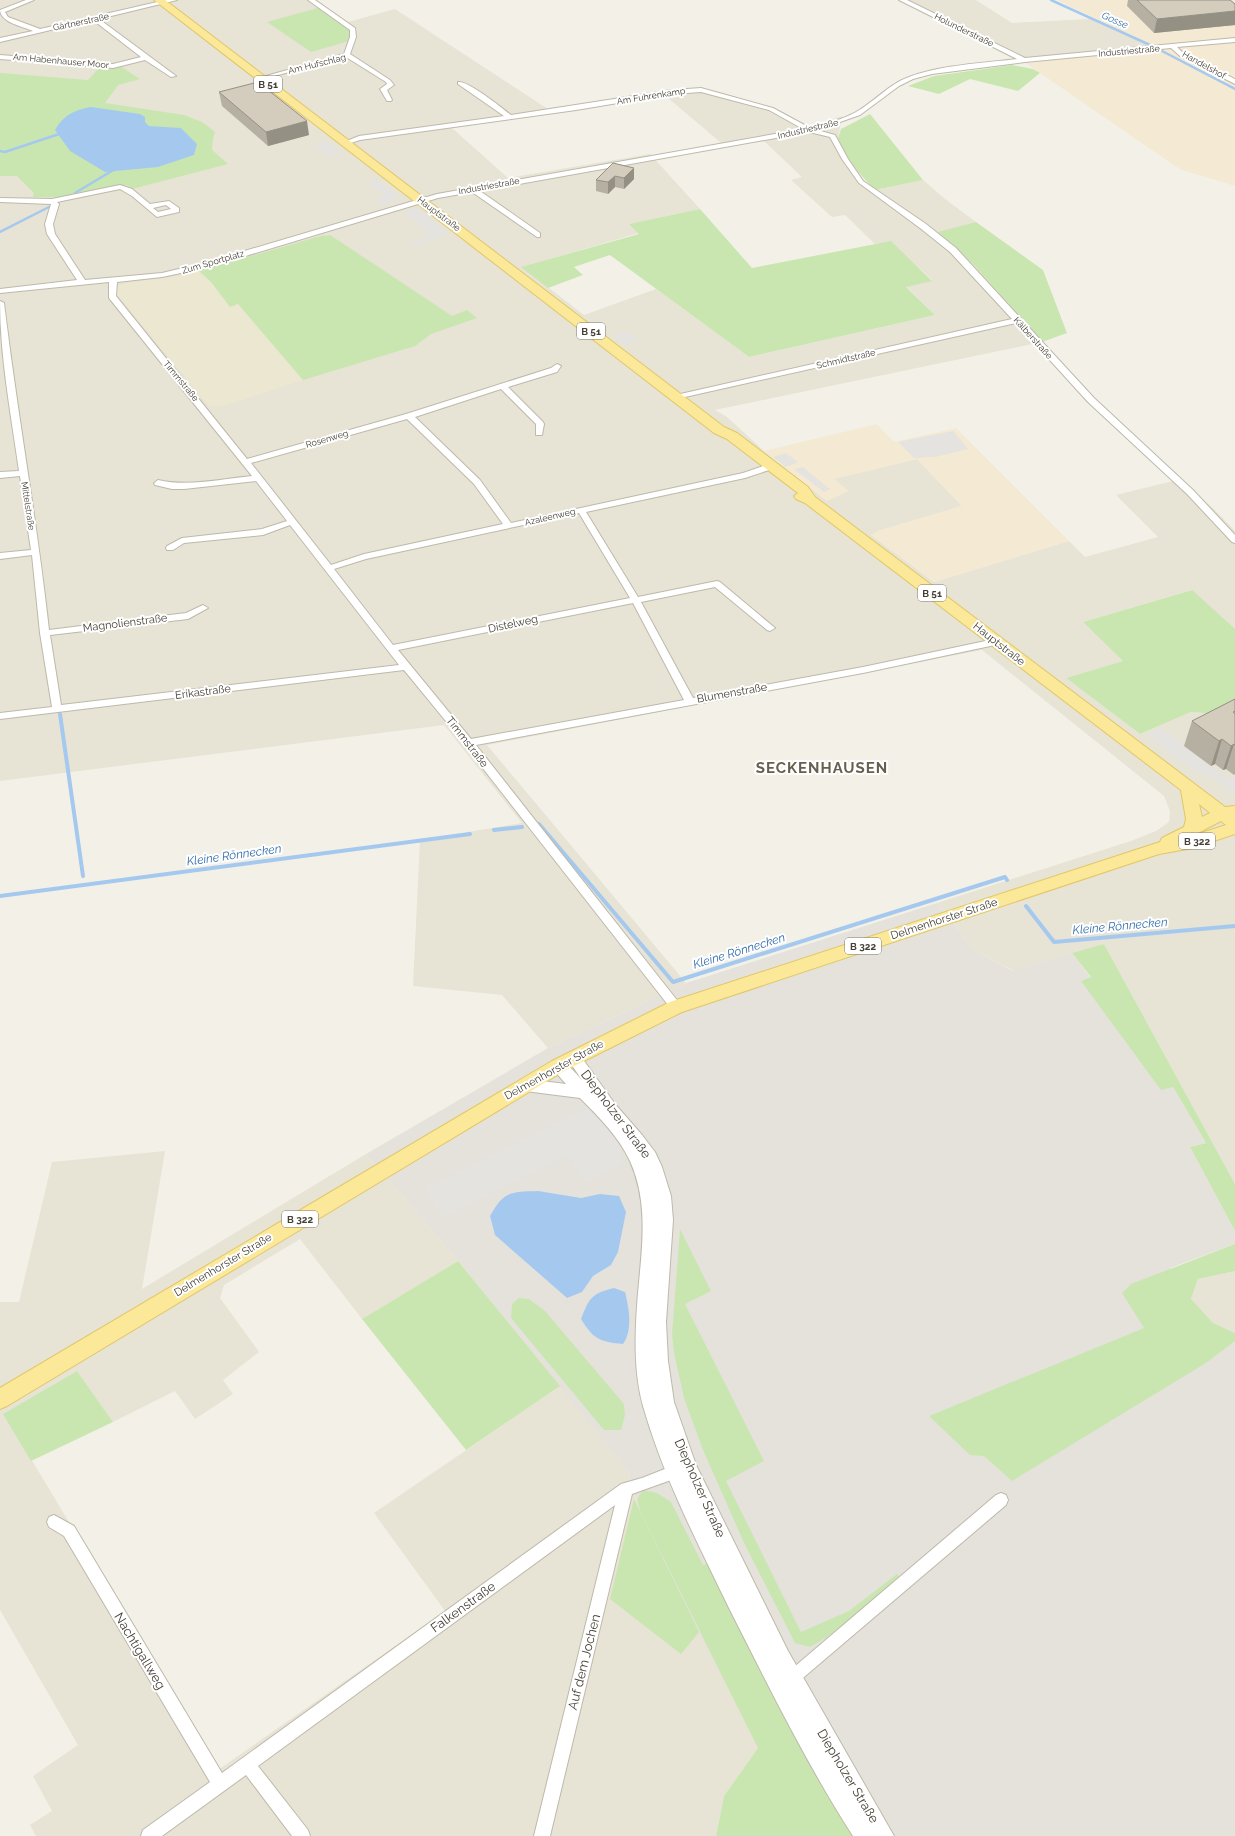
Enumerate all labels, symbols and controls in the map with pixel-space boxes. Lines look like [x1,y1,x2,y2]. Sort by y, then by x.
water label: Gosse [1100,9,1130,31]
street label: Gärtnerstraße [52,11,111,33]
street label: Holunderstraße [933,11,996,49]
street label: Industriestraße [1098,43,1161,59]
street label: Handelshof [1181,49,1228,81]
street label: Am Habenhauser Moor [13,52,110,70]
street label: Am Hufschlag [287,52,347,76]
road number: B 51 [254,76,282,92]
street label: Am Fuhrenkamp [616,86,686,106]
street label: Industriestraße [777,117,840,141]
street label: Industriestraße [458,176,521,196]
street label: Hauptstraße [416,195,463,234]
street label: Zum Sportplatz [181,248,246,276]
street label: Kälberstraße [1012,315,1055,361]
road number: B 51 [577,323,605,339]
street label: Schmidtstraße [816,347,877,371]
street label: Timmstraße [161,359,201,404]
street label: Rosenweg [305,428,349,450]
street label: Mittelstraße [19,481,37,532]
street label: Azaleenweg [524,506,576,528]
road number: B 51 [918,585,946,601]
street label: Magnolienstraße [82,611,168,635]
street label: Distelweg [487,612,539,636]
street label: Hauptstraße [970,620,1028,669]
street label: Blumenstraße [696,680,769,706]
street label: Erikastraße [174,682,232,702]
street label: Timmstraße [443,714,491,770]
district label: SECKENHAUSEN [756,759,888,777]
road number: B 322 [1179,833,1215,849]
water label: Kleine Rönnecken [186,841,283,869]
street label: Delmenhorster Straße [889,895,1000,942]
water label: Kleine Rönnecken [1072,915,1168,937]
water label: Kleine Rönnecken [691,930,787,972]
road number: B 322 [845,938,881,954]
street label: Delmenhorster Straße [502,1037,606,1103]
street label: Diepholzer Straße [578,1067,654,1161]
road number: B 322 [282,1211,318,1227]
street label: Delmenhorster Straße [172,1230,275,1299]
street label: Diepholzer Straße [671,1436,729,1540]
street label: Falkenstraße [428,1578,499,1635]
street label: Nachtigallweg [111,1610,169,1692]
street label: Auf dem Jochen [565,1613,603,1711]
street label: Diepholzer Straße [814,1726,882,1826]

